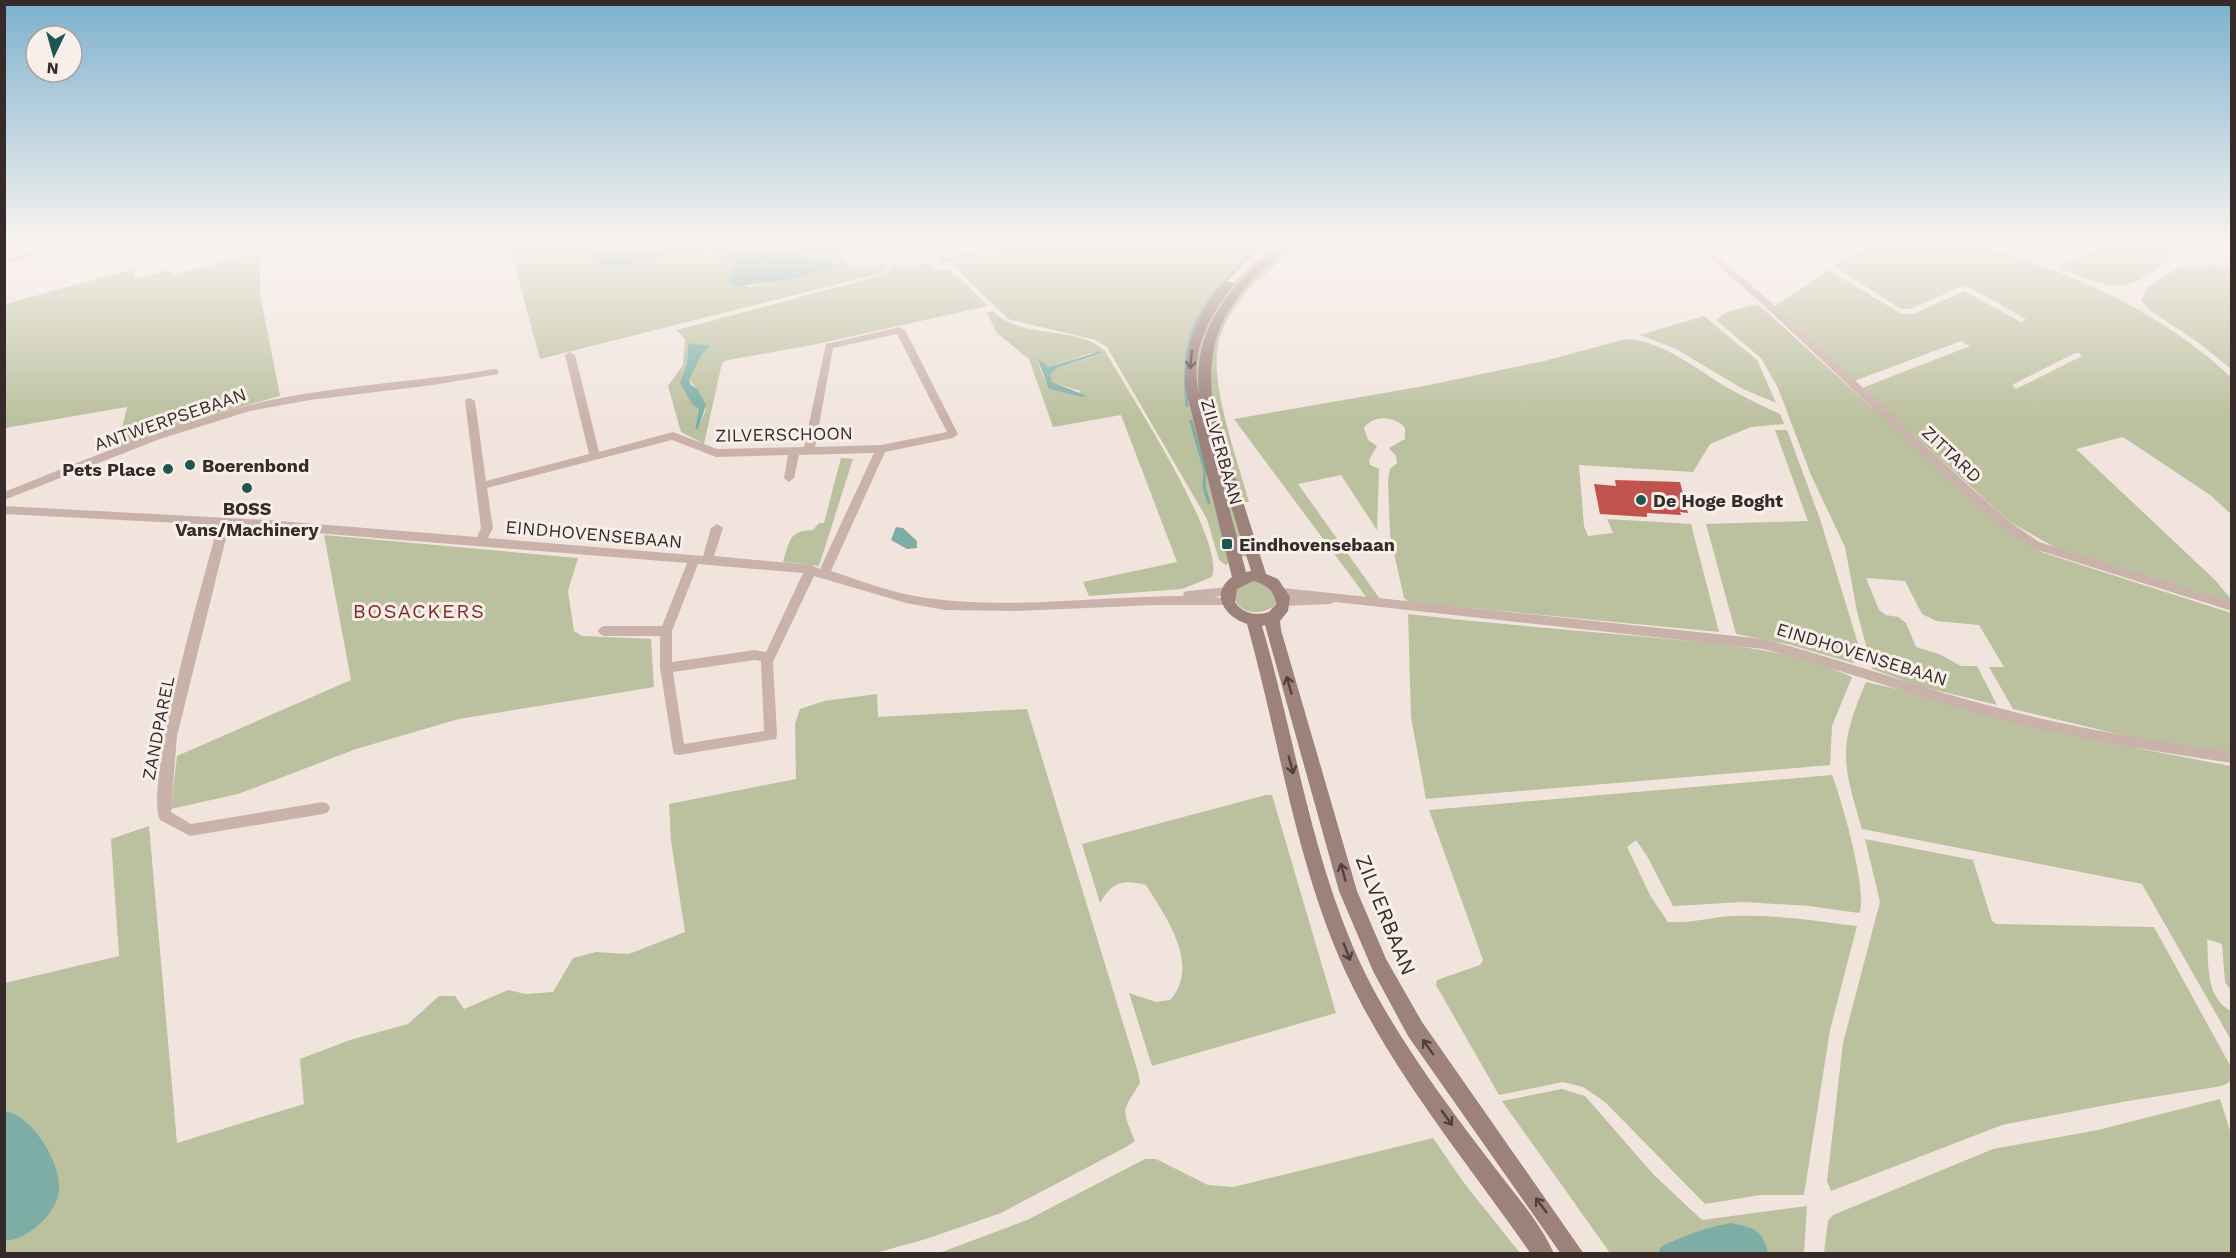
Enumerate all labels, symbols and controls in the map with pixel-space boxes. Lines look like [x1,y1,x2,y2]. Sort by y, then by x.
north arrow [24,24,84,84]
text: N [46,58,59,78]
one-way arrow [1185,349,1196,369]
street label: ANTWERPSEBAAN [91,383,249,455]
street label: ZILVERBAAN [1197,397,1247,507]
street label: ZITTARD [1918,421,1986,487]
street label: ZILVERSCHOON [715,422,853,446]
place label: Boerenbond [202,455,309,476]
marker: Boerenbond [183,458,197,472]
place label: Pets Place [62,459,156,480]
marker: Pets Place [161,462,175,476]
marker: BOSS Vans/Machinery [240,481,254,495]
place label: De Hoge Boght [1653,490,1783,511]
marker: De Hoge Boght [1634,493,1648,507]
place label: BOSS Vans/Machinery [175,498,320,540]
street label: EINDHOVENSEBAAN [505,516,683,552]
place label: Eindhovensebaan [1239,534,1395,555]
marker: Eindhovensebaan [1220,537,1234,551]
district label: BOSACKERS [353,599,485,623]
street label: EINDHOVENSEBAAN [1774,618,1950,690]
street label: ZANDPAREL [138,674,178,782]
one-way arrow [1283,676,1294,695]
one-way arrow [1286,755,1298,774]
street label: ZILVERBAAN [1351,851,1421,979]
one-way arrow [1336,863,1348,882]
one-way arrow [1342,942,1353,960]
one-way arrow [1421,1038,1434,1055]
one-way arrow [1441,1110,1453,1126]
one-way arrow [1535,1198,1548,1214]

